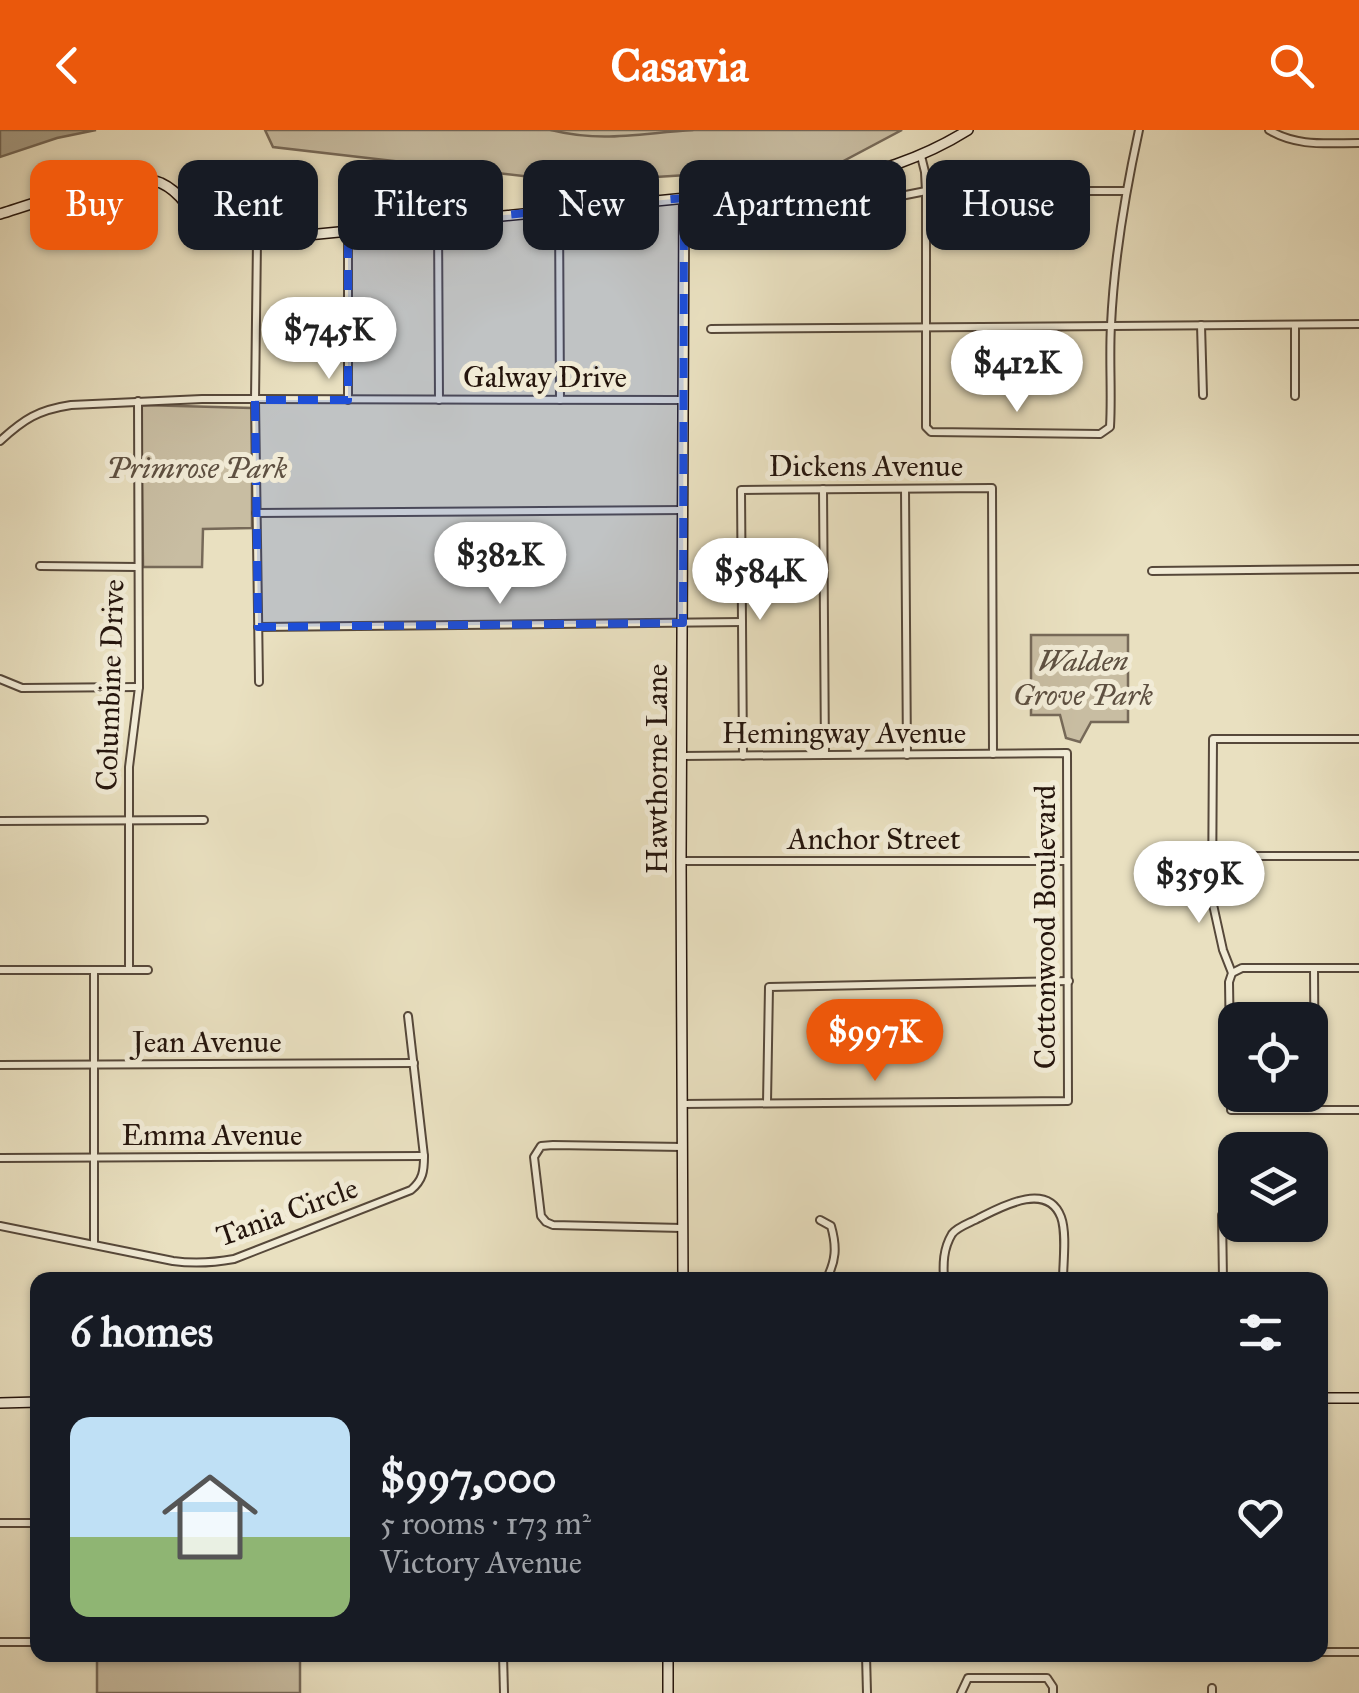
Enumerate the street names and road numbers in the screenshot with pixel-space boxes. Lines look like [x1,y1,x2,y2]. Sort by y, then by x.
street label: Galway Drive [463,359,627,395]
street label: Dickens Avenue [769,448,963,484]
street label: Columbine Drive [88,578,132,792]
street label: Hawthorne Lane [639,664,675,874]
street label: Hemingway Avenue [722,715,966,751]
street label: Cottonwood Boulevard [1027,785,1063,1069]
street label: Anchor Street [785,821,961,857]
street label: Jean Avenue [129,1024,282,1060]
street label: Emma Avenue [121,1117,303,1153]
street label: Tania Circle [211,1170,363,1254]

